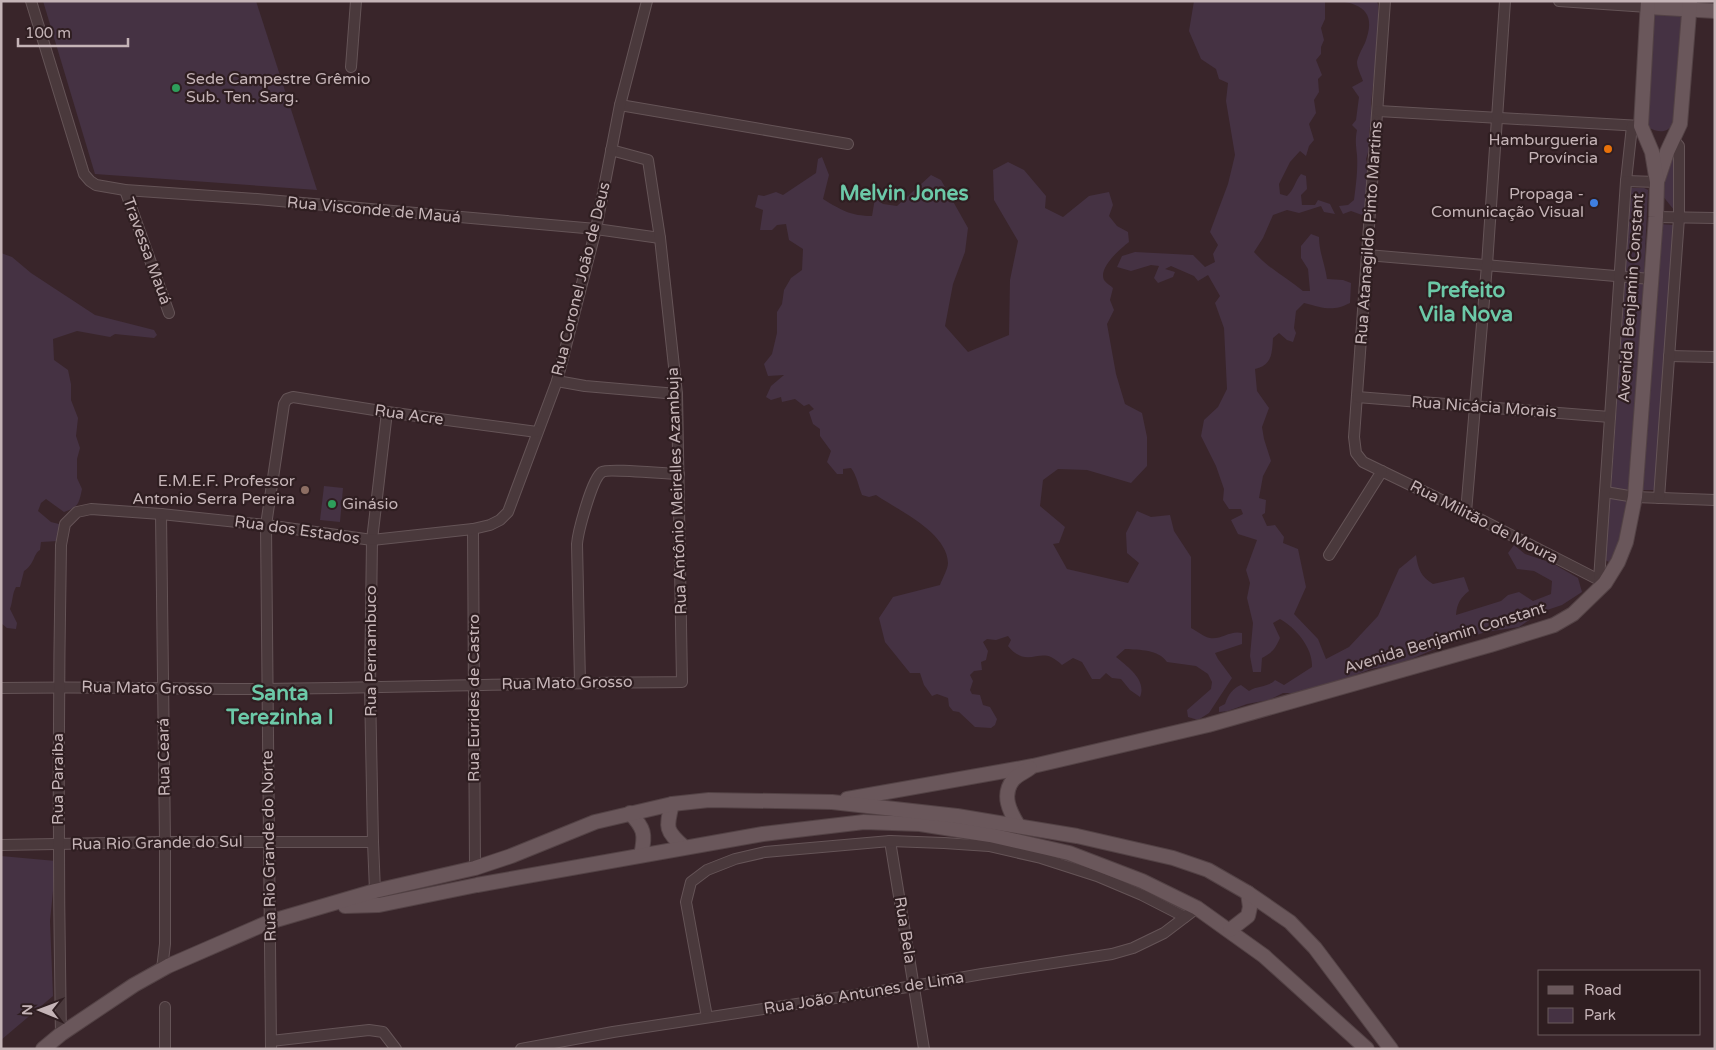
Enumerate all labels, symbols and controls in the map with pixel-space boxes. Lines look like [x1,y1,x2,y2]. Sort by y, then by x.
scale bar [18,15,128,47]
text: 100 m [25,24,71,42]
place label: Sede Campestre Grêmio Sub. Ten. Sarg. [186,69,370,107]
marker: Sede Campestre Grêmio Sub. Ten. Sarg. [170,82,182,94]
street label: Rua Atanagildo Pinto Martins [1351,121,1387,345]
place label: Hamburgueria Província [1489,130,1598,168]
marker: Hamburgueria Província [1602,143,1614,155]
street label: Rua Coronel João de Deus [547,180,615,378]
district label: Melvin Jones [839,181,969,206]
place label: Propaga - Comunicação Visual [1431,184,1584,222]
street label: Rua Visconde de Mauá [286,192,462,228]
street label: Avenida Benjamin Constant [1614,193,1648,403]
street label: Travessa Mauá [118,195,176,307]
marker: Propaga - Comunicação Visual [1588,197,1600,209]
district label: Prefeito Vila Nova [1419,278,1513,327]
street label: Rua Antônio Meirelles Azambuja [663,367,691,615]
street label: Rua Nicácia Morais [1411,392,1557,422]
street label: Rua Acre [373,400,445,430]
place label: E.M.E.F. Professor Antonio Serra Pereira [132,471,296,509]
street label: Rua Militão de Moura [1407,476,1561,568]
marker: E.M.E.F. Professor Antonio Serra Pereira [299,484,311,496]
place label: Ginásio [342,494,398,514]
marker: Ginásio [326,498,338,510]
street label: Rua dos Estados [233,511,361,549]
street label: Rua Pernambuco [361,585,381,717]
street label: Avenida Benjamin Constant [1342,598,1548,678]
street label: Rua Eurides de Castro [464,614,484,782]
street label: Rua Mato Grosso [501,672,633,694]
street label: Rua Mato Grosso [81,677,213,699]
district label: Santa Terezinha I [225,681,334,730]
street label: Rua Ceará [153,718,175,796]
street label: Rua Paraíba [48,733,68,825]
street label: Rua Rio Grande do Norte [257,750,281,942]
street label: Rua Rio Grande do Sul [71,832,243,854]
street label: Rua Bela [890,895,920,965]
street label: Rua João Antunes de Lima [762,967,966,1019]
legend [1538,970,1701,1035]
text: Road [1584,981,1622,999]
north arrow [15,985,65,1035]
text: N [19,1004,36,1016]
text: Park [1584,1006,1616,1024]

